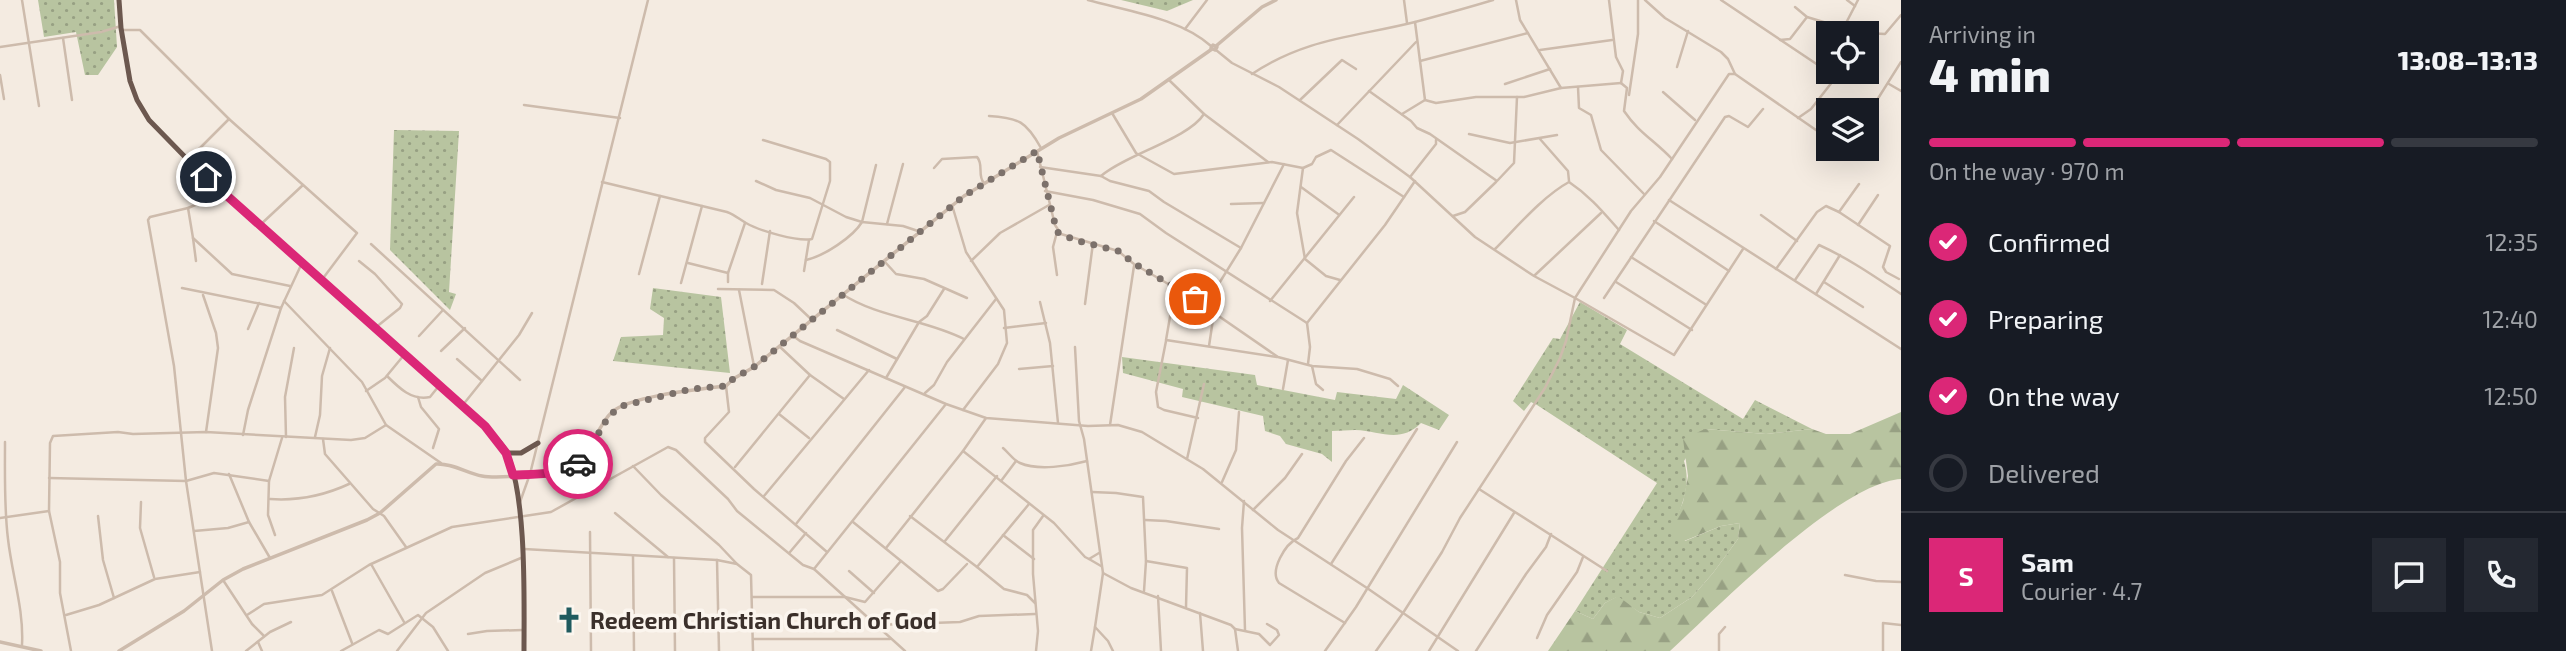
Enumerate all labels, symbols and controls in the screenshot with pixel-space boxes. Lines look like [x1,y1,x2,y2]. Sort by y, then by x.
text: Arriving in [1929,20,2036,48]
map controls [1816,21,1879,161]
button: locate [1816,21,1879,84]
text: 13:08–13:13 [2398,44,2538,75]
text: 4 min [1929,46,2051,101]
button: layers [1816,98,1879,161]
pin [176,147,236,207]
text: On the way · 970 m [1929,157,2125,185]
icon: home [187,158,225,196]
icon: check [1929,223,1967,261]
text: Confirmed [1988,226,2111,257]
text: 12:35 [2485,228,2538,256]
pin [1165,269,1225,329]
icon: bag [1176,280,1214,318]
icon: check [1929,300,1967,338]
text: Preparing [1988,303,2103,334]
text: 12:40 [2482,305,2538,333]
icon: check [1929,377,1967,415]
text: On the way [1988,380,2119,411]
text: 12:50 [2484,382,2538,410]
courier [543,429,613,499]
icon: car [559,445,597,483]
text: Delivered [1988,457,2100,488]
button: chat [2372,538,2446,612]
button: phone [2464,538,2538,612]
text: Sam [2021,546,2074,577]
text: S [1958,560,1974,591]
text: Courier · 4.7 [2021,577,2142,605]
church icon: Redeem Christian Church of God [554,605,584,635]
place label: Redeem Christian Church of God [590,606,937,634]

